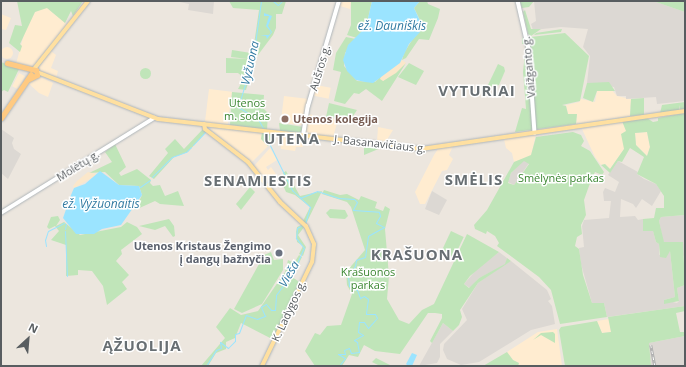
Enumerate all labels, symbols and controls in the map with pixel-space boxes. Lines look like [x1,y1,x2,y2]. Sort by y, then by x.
water label: ež. Dauniškis [358,19,426,33]
street label: Vaižganto g. [520,36,538,98]
water label: Vyžuona [238,40,262,86]
street label: Aušros g. [307,44,333,92]
district label: VYTURIAI [438,82,516,100]
park label: Utenos m. sodas [224,97,270,123]
place label: Utenos kolegija [293,112,378,126]
marker: Utenos kolegija [280,114,290,124]
district label: UTENA [264,130,320,148]
street label: J. Basanavičiaus g. [333,133,427,155]
street label: Molėtų g. [54,148,102,184]
district label: SMĖLIS [445,171,503,189]
park label: Smėlynės parkas [518,171,604,185]
district label: SENAMIESTIS [204,172,312,190]
water label: ež. Vyžuonaitis [62,197,140,211]
place label: Utenos Kristaus Žengimo į dangų bažnyčia [134,240,271,266]
district label: KRAŠUONA [371,246,463,264]
marker: Utenos Kristaus Žengimo į dangų bažnyčia [274,248,284,258]
water label: Vieša [276,258,302,290]
park label: Krašuonos parkas [341,266,395,292]
street label: K. Ladygos g. [269,278,309,344]
north arrow [8,319,48,359]
text: N [26,319,41,336]
district label: ĄŽUOLIJA [102,337,182,355]

